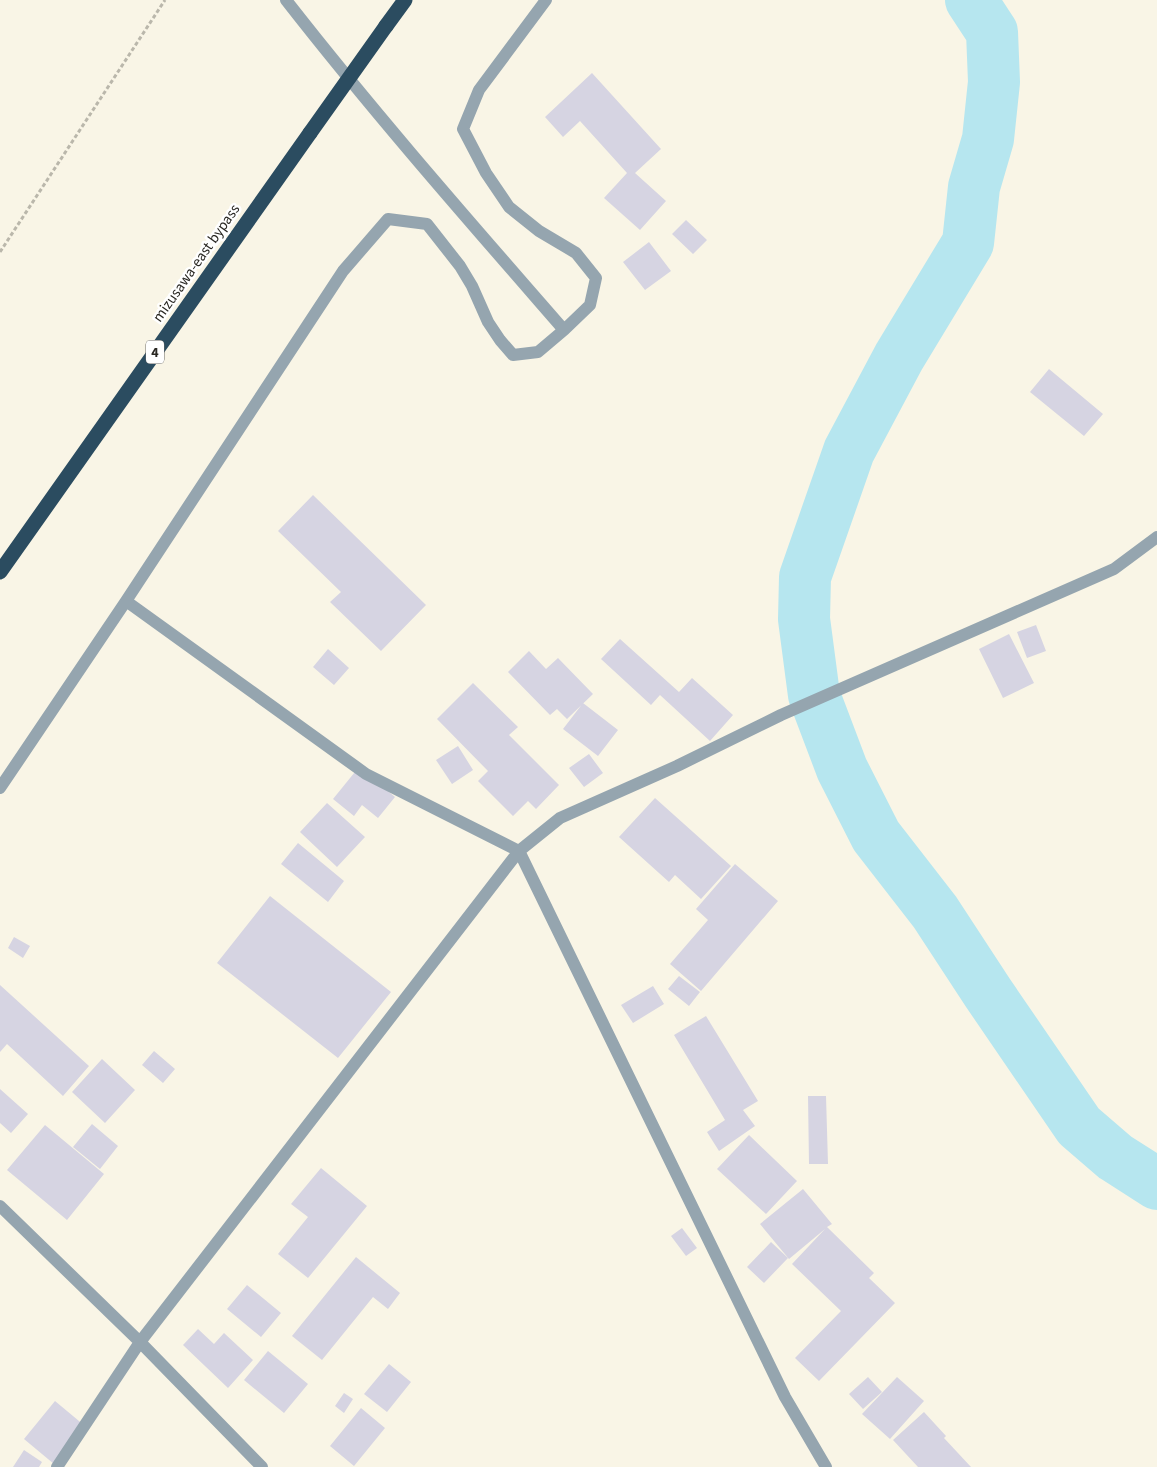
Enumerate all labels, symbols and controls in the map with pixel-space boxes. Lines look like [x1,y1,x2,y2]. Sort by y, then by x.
street label: mizusawa-east bypass [148,200,245,326]
road number: 4 [146,341,164,364]

